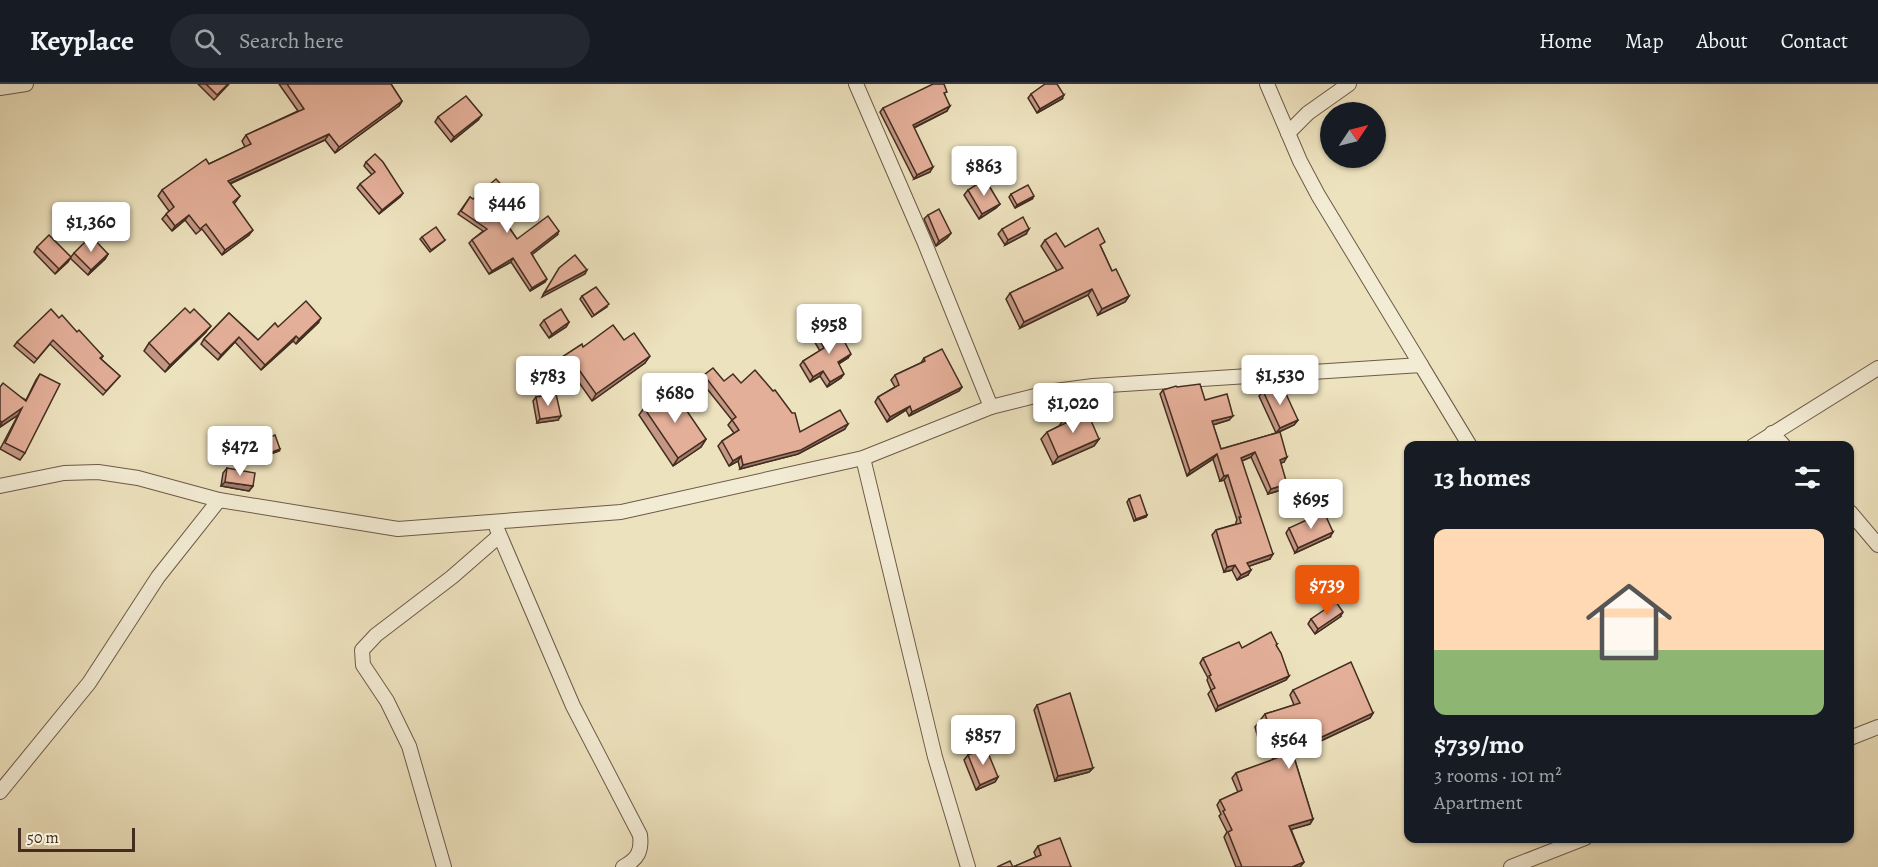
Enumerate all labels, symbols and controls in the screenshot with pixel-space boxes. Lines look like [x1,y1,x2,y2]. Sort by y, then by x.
search box [170,14,590,68]
text: Keyplace [30,22,134,60]
icon: search [191,25,224,58]
text: Search here [239,26,344,56]
text: Home [1539,27,1592,55]
text: Map [1625,27,1663,55]
text: About [1696,27,1748,55]
text: Contact [1781,27,1848,55]
north arrow [1320,102,1386,168]
map controls [1320,102,1386,168]
pin: $863 [948,146,1020,197]
text: $863 [966,152,1002,179]
pin: $446 [471,183,543,234]
text: $446 [488,189,526,216]
pin: $1,360 [42,202,140,253]
text: $1,360 [66,208,116,235]
pin: $958 [793,304,865,355]
text: $958 [811,310,847,337]
pin: $1,530 [1231,355,1329,406]
pin: $783 [512,356,584,407]
text: $1,530 [1255,361,1305,388]
text: $783 [530,362,566,389]
pin: $680 [639,373,711,424]
text: $680 [656,379,694,406]
pin: $1,020 [1024,383,1122,434]
text: $1,020 [1047,389,1099,416]
pin: $472 [204,426,276,477]
text: $472 [222,432,258,459]
text: 13 homes [1434,460,1531,495]
icon: filters [1791,461,1824,494]
pin: $695 [1275,479,1347,530]
text: $695 [1293,485,1329,512]
pin: $739 [1291,565,1363,616]
icon: home [1575,568,1683,676]
text: $739 [1309,571,1345,598]
pin: $857 [947,715,1019,766]
pin: $564 [1253,719,1325,770]
text: $857 [965,721,1001,748]
text: $564 [1271,725,1307,752]
text: $739/mo [1434,727,1524,762]
text: 3 rooms · 101 m² [1434,762,1562,789]
text: Apartment [1434,789,1523,816]
scale bar [18,825,135,852]
text: 50 m [27,827,59,849]

